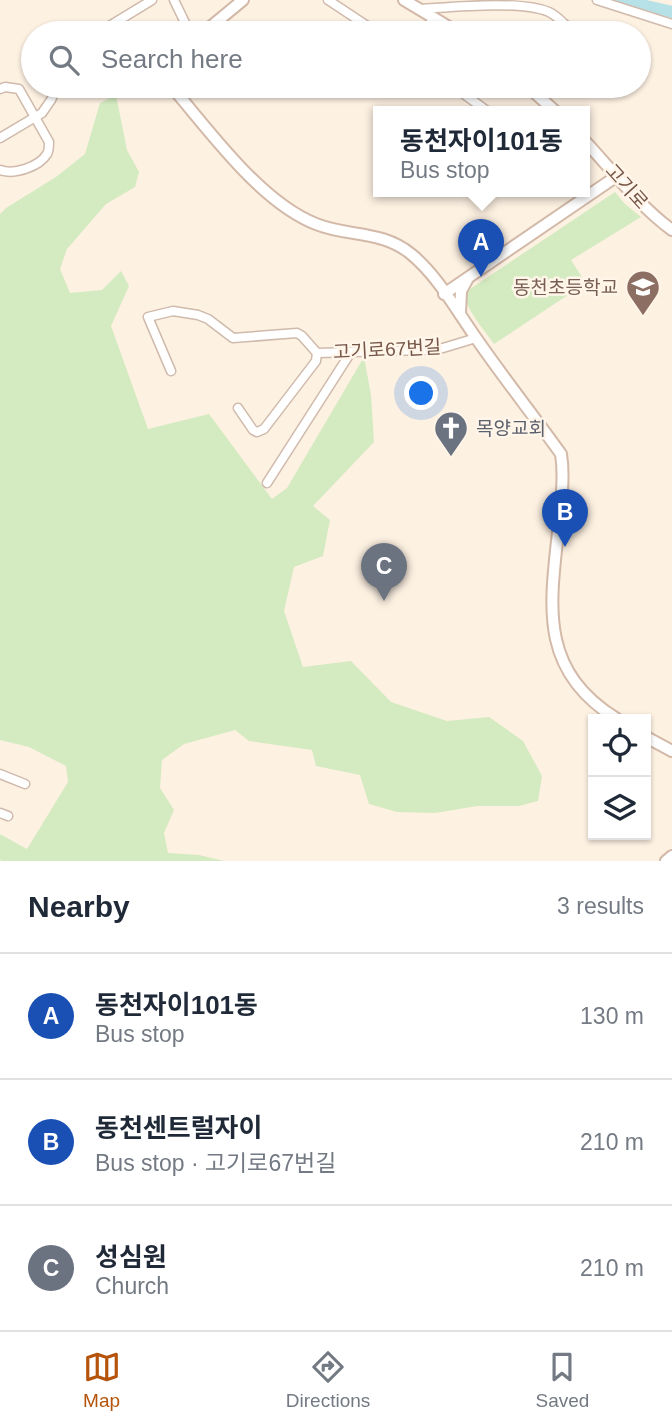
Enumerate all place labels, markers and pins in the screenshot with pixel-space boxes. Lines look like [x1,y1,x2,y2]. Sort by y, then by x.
pin: A [458,219,504,277]
school or university icon: 동천초등학교 [624,268,662,317]
place label: 동천초등학교 [513,277,618,298]
church icon: 목양교회 [432,409,470,458]
place label: 목양교회 [476,418,546,439]
pin: B [542,489,588,547]
pin: C [361,543,407,601]

